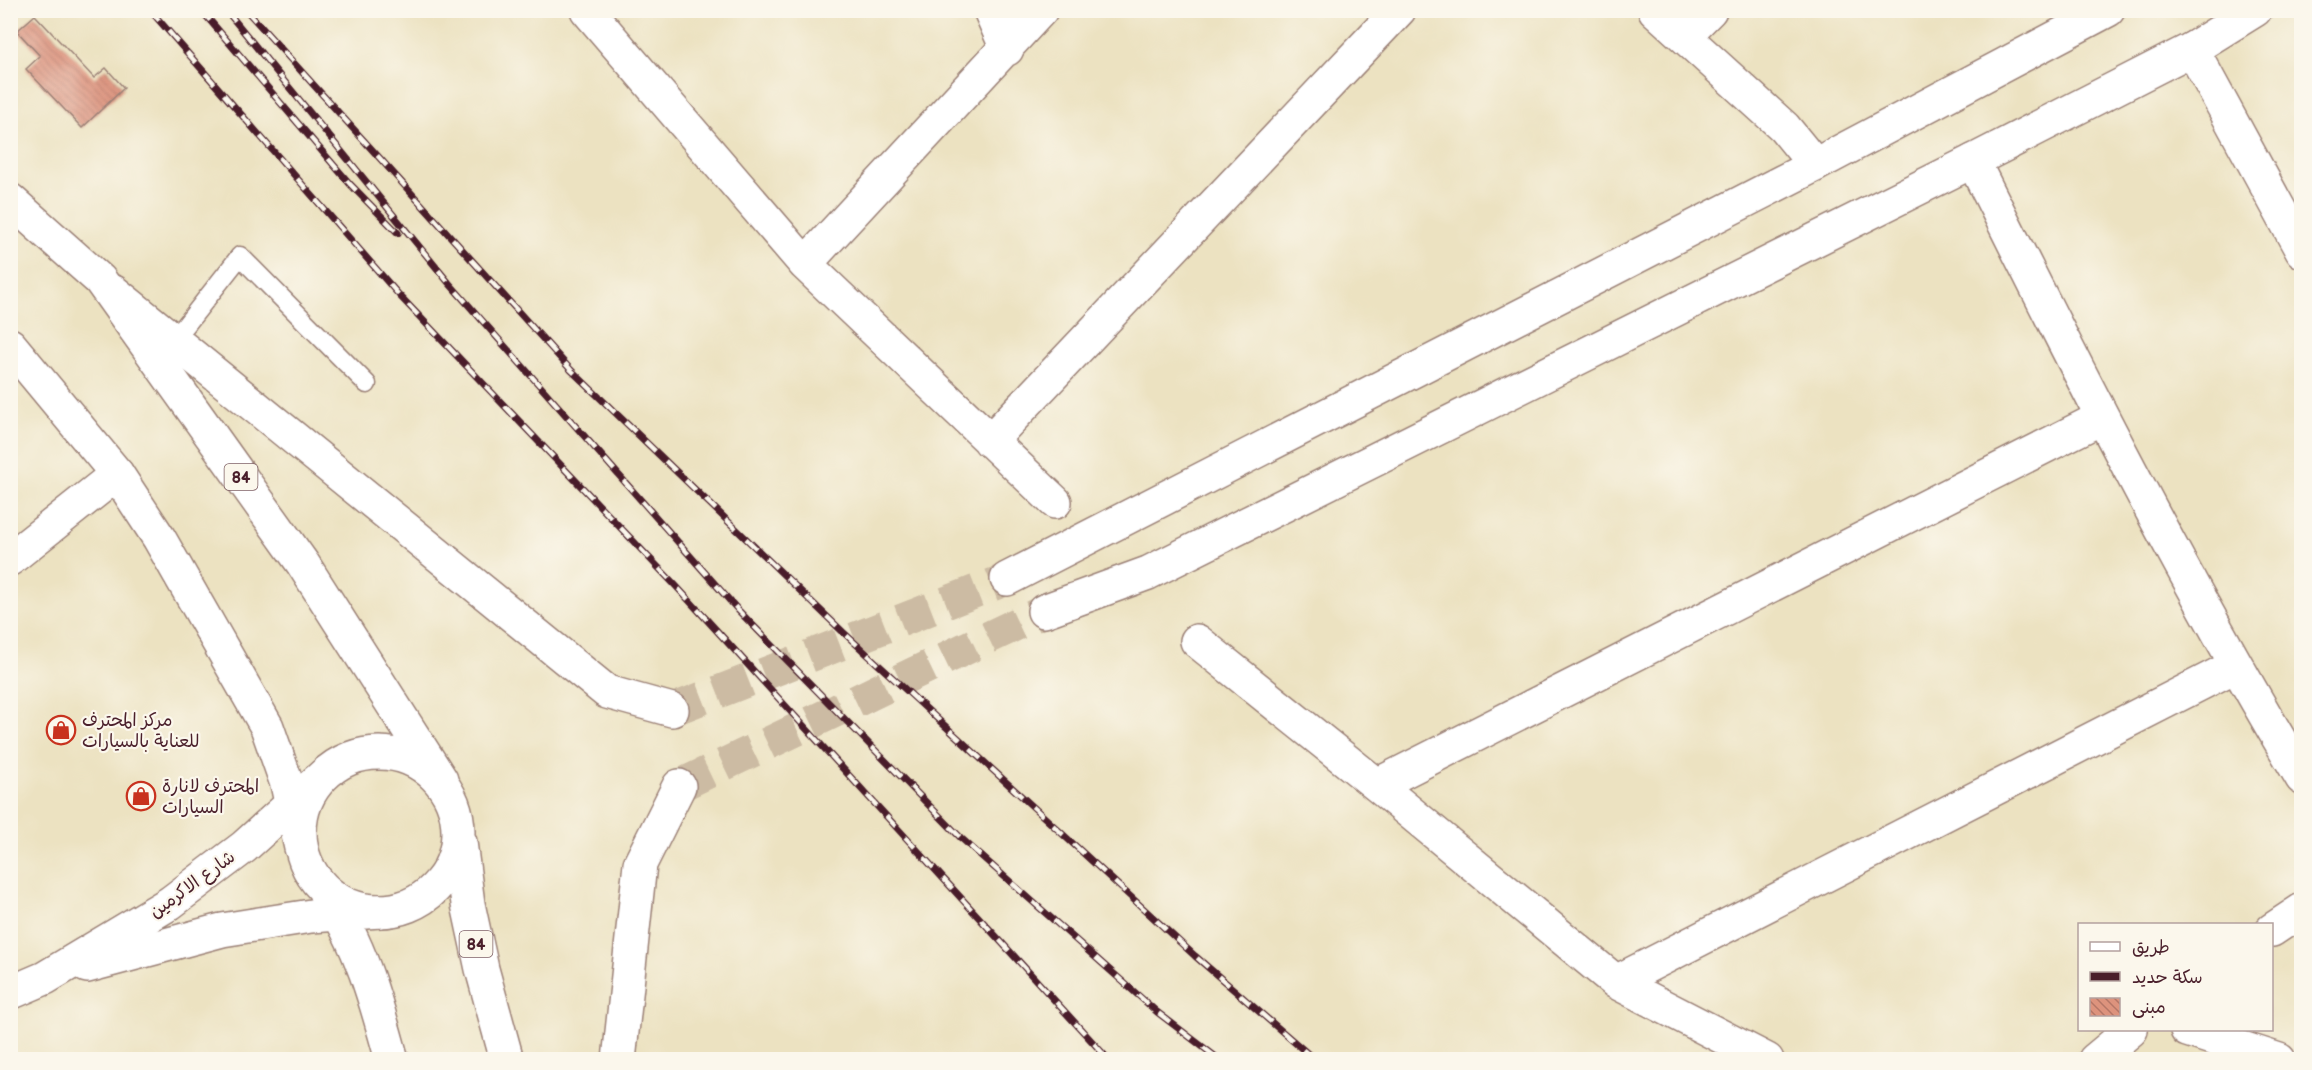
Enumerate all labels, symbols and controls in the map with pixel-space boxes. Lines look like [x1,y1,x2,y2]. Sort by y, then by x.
road number: 84 [224,464,258,490]
place label: مركز المحترف للعناية بالسيارات [82,710,200,752]
shop icon: مركز المحترف للعناية بالسيارات [45,714,77,746]
place label: المحترف لانارة السيارات [162,776,259,818]
shop icon: المحترف لانارة السيارات [125,780,157,812]
street label: شارع الاكرمين [145,846,240,923]
legend [2078,923,2273,1031]
road number: 84 [460,931,492,957]
text: طريق [2132,937,2170,958]
text: سكة حديد [2132,967,2203,988]
text: مبنى [2132,997,2166,1018]

